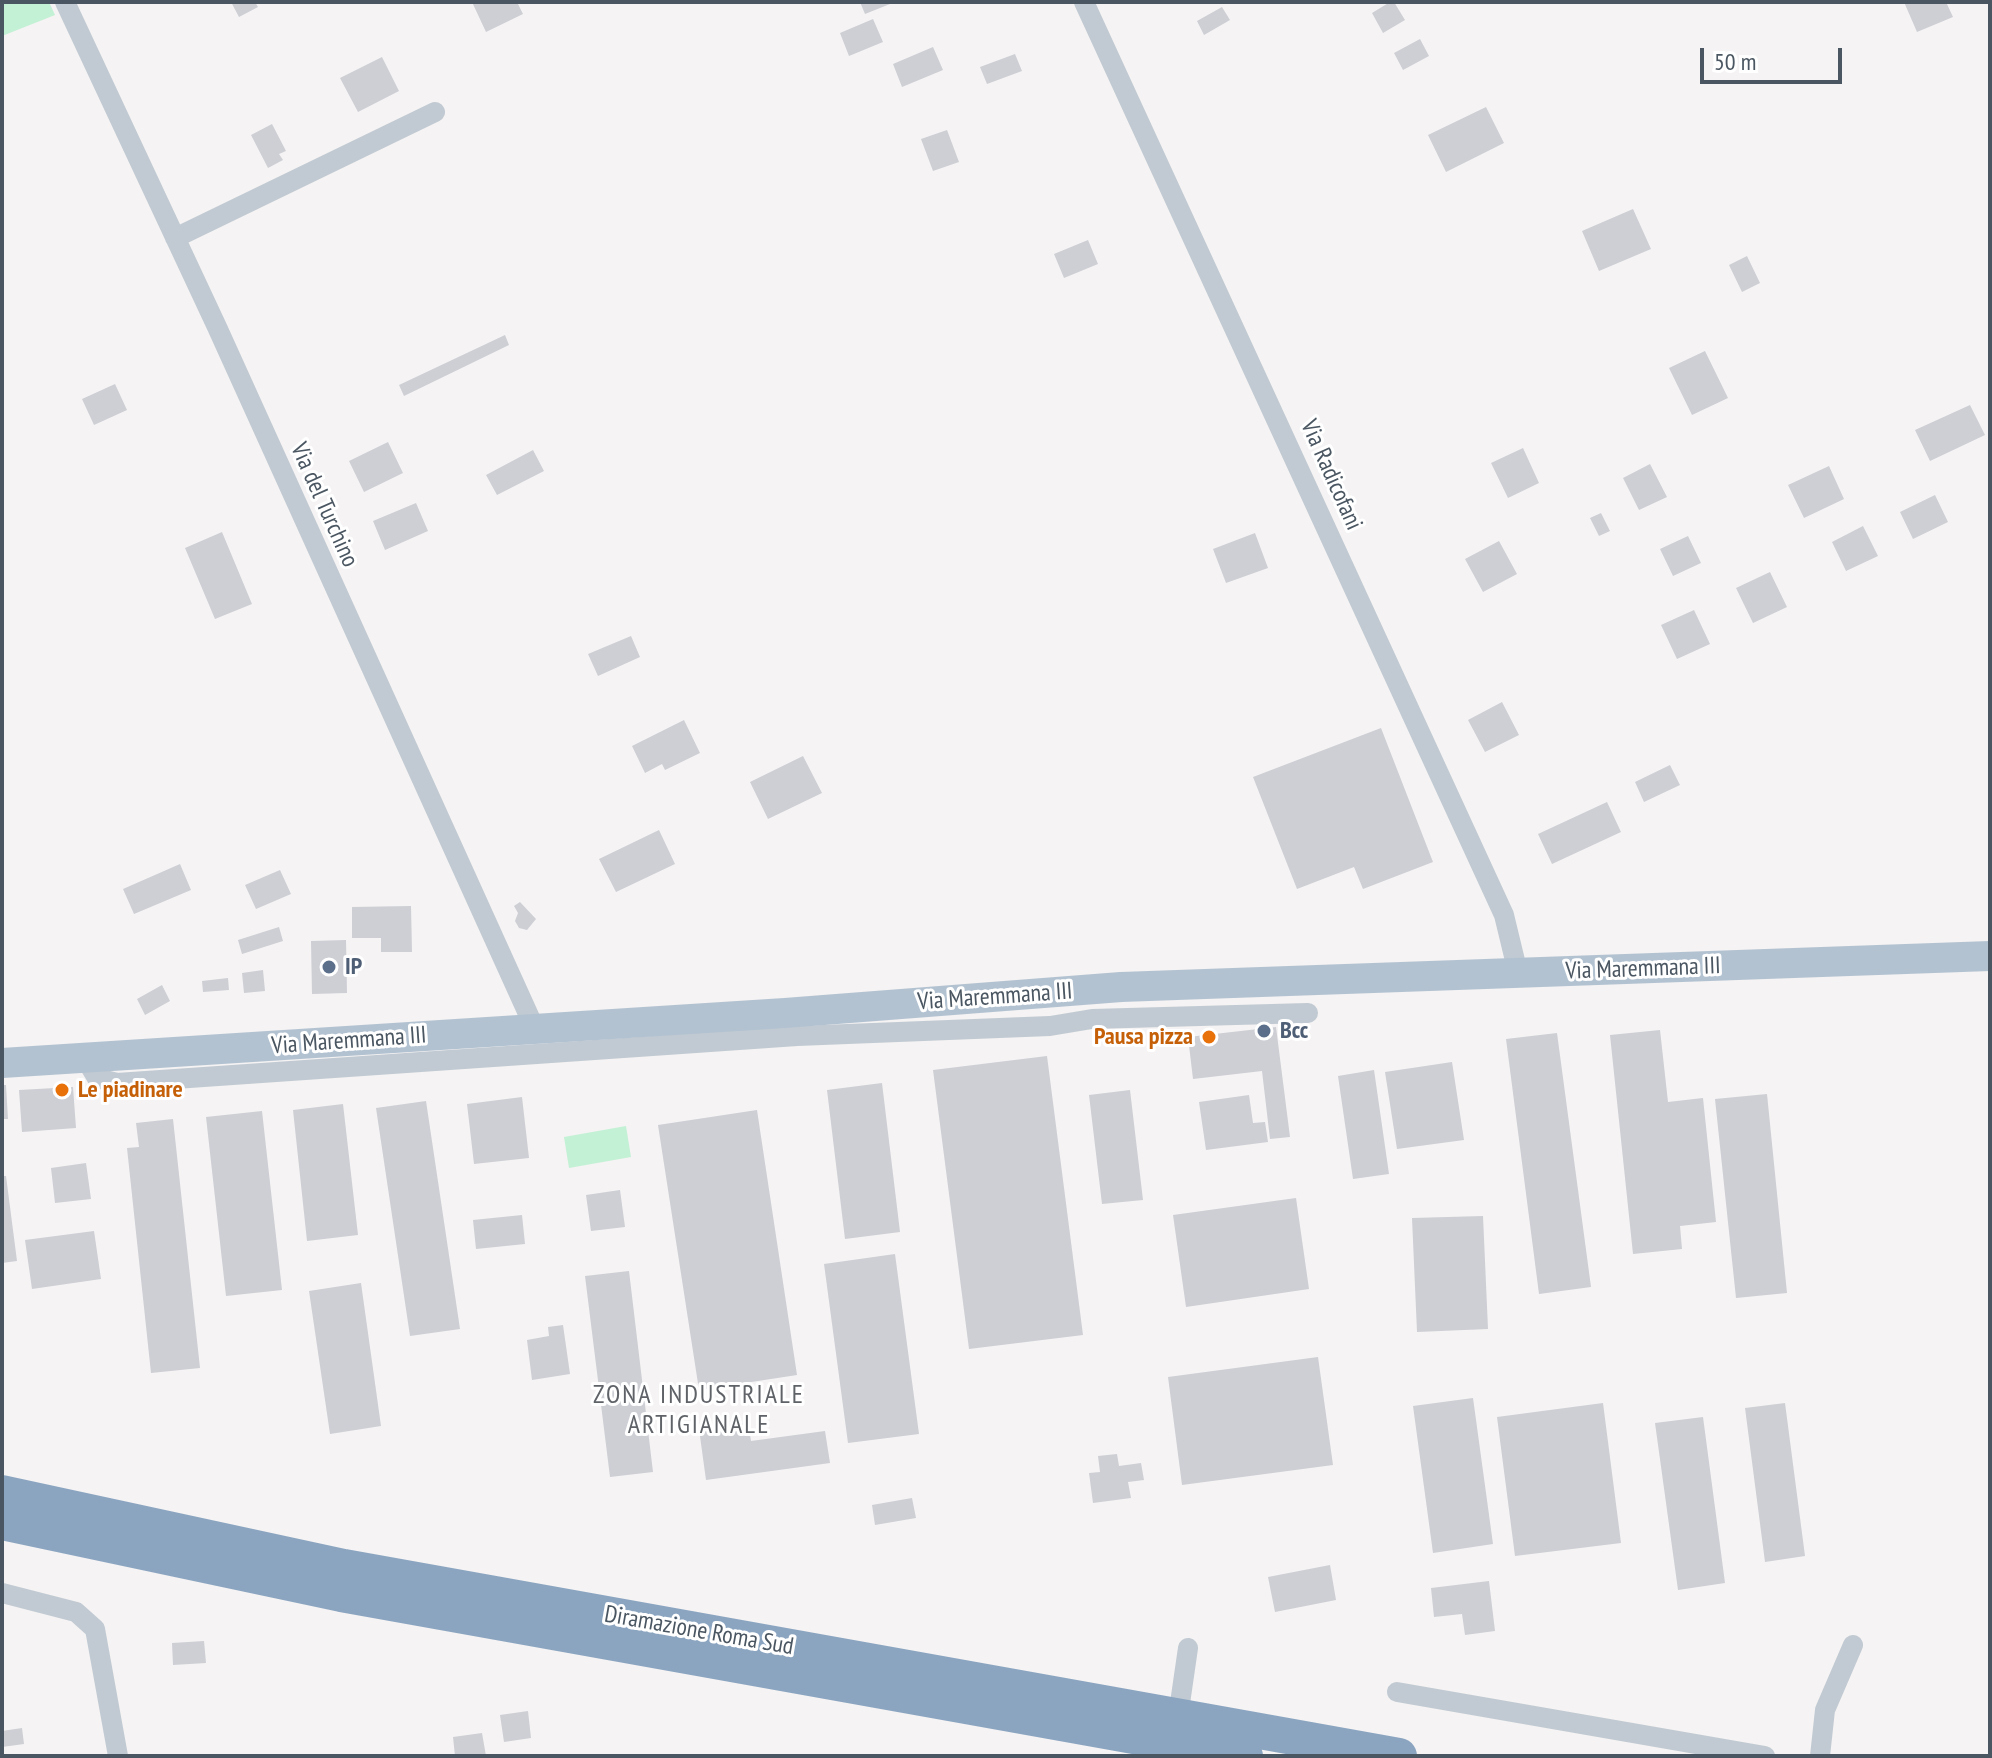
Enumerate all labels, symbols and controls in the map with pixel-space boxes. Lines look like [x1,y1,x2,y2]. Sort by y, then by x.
scale bar [1704,32,1846,82]
text: 50 m [1714,46,1756,77]
street label: Via Radicofani [1294,415,1368,535]
street label: Via del Turchino [284,438,364,572]
street label: Via Maremmana III [1565,952,1721,986]
place label: IP [345,953,362,981]
marker: IP [320,958,338,976]
street label: Via Maremmana III [917,977,1073,1017]
place label: Bcc [1280,1017,1308,1045]
street label: Via Maremmana III [271,1021,427,1061]
marker: Bcc [1255,1022,1273,1040]
place label: Pausa pizza [1094,1023,1193,1051]
marker: Pausa pizza [1200,1028,1218,1046]
place label: Le piadinare [78,1076,183,1104]
marker: Le piadinare [53,1081,71,1099]
district label: ZONA INDUSTRIALE ARTIGIANALE [593,1380,805,1442]
street label: Diramazione Roma Sud [602,1600,796,1662]

